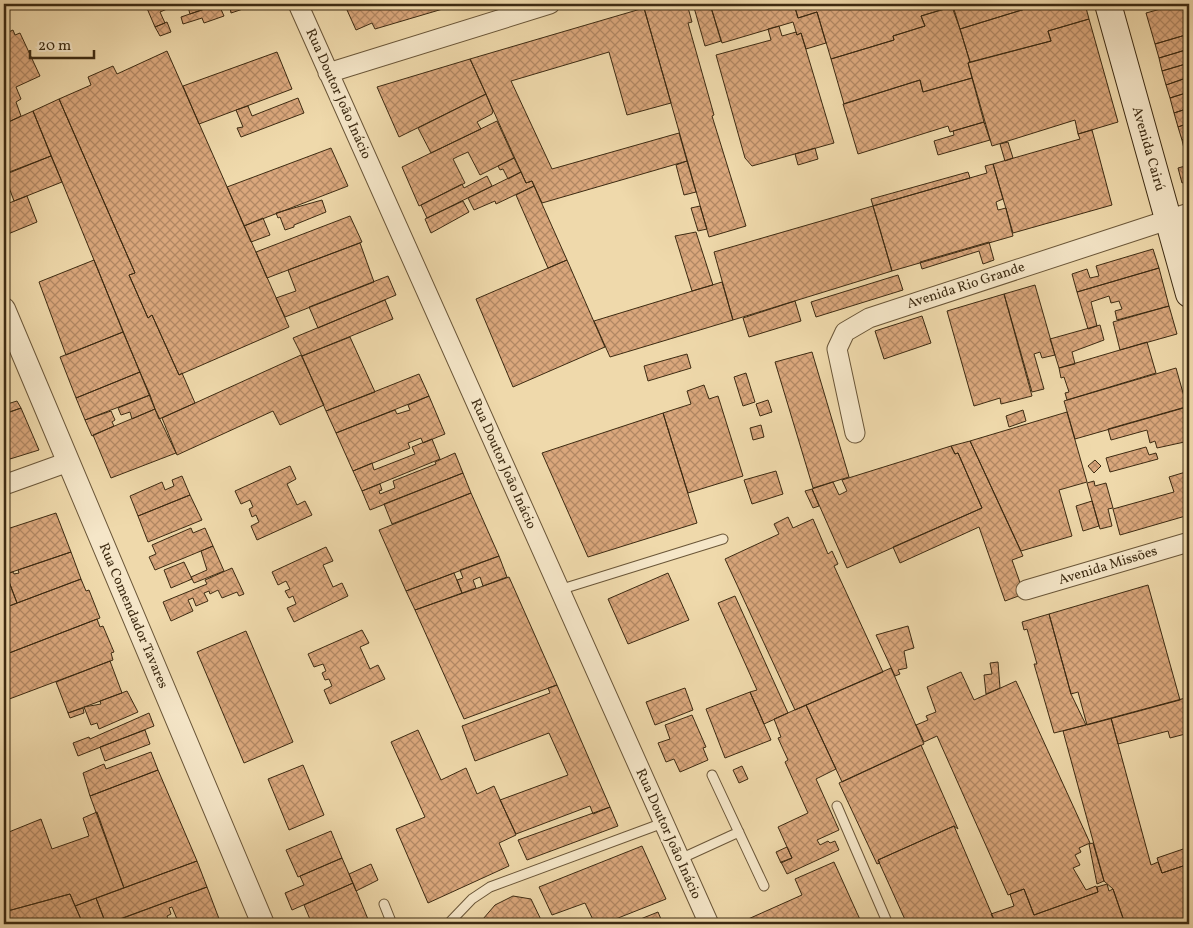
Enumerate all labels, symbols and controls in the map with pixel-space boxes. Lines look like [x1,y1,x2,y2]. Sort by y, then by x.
street label: Rua Doutor João Inácio [301,26,375,162]
scale bar [30,28,94,60]
text: 20 m [38,36,71,57]
street label: Avenida Cairú [1127,104,1169,194]
street label: Avenida Rio Grande [905,258,1028,314]
street label: Rua Doutor João Inácio [466,396,540,532]
street label: Rua Comendador Tavares [94,540,172,692]
street label: Avenida Missões [1056,542,1160,590]
street label: Rua Doutor João Inácio [631,766,705,902]

